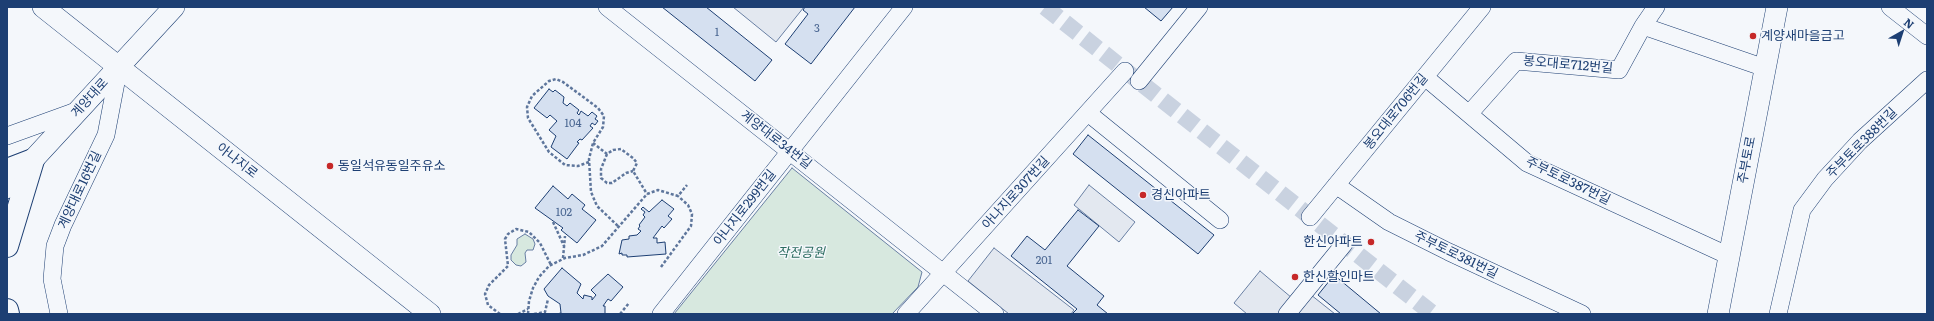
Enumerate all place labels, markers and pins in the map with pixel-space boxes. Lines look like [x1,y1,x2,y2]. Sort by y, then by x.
place label: 계양새마을금고 [1761,28,1845,44]
marker: 계양새마을금고 [1748,31,1758,41]
place label: 동일석유동일주유소 [338,158,446,174]
marker: 동일석유동일주유소 [325,161,335,171]
place label: 경신아파트 [1151,187,1211,203]
marker: 경신아파트 [1138,190,1148,200]
place label: 한신아파트 [1303,234,1363,250]
marker: 한신아파트 [1366,237,1376,247]
place label: 한신할인마트 [1303,269,1375,285]
marker: 한신할인마트 [1290,272,1300,282]

